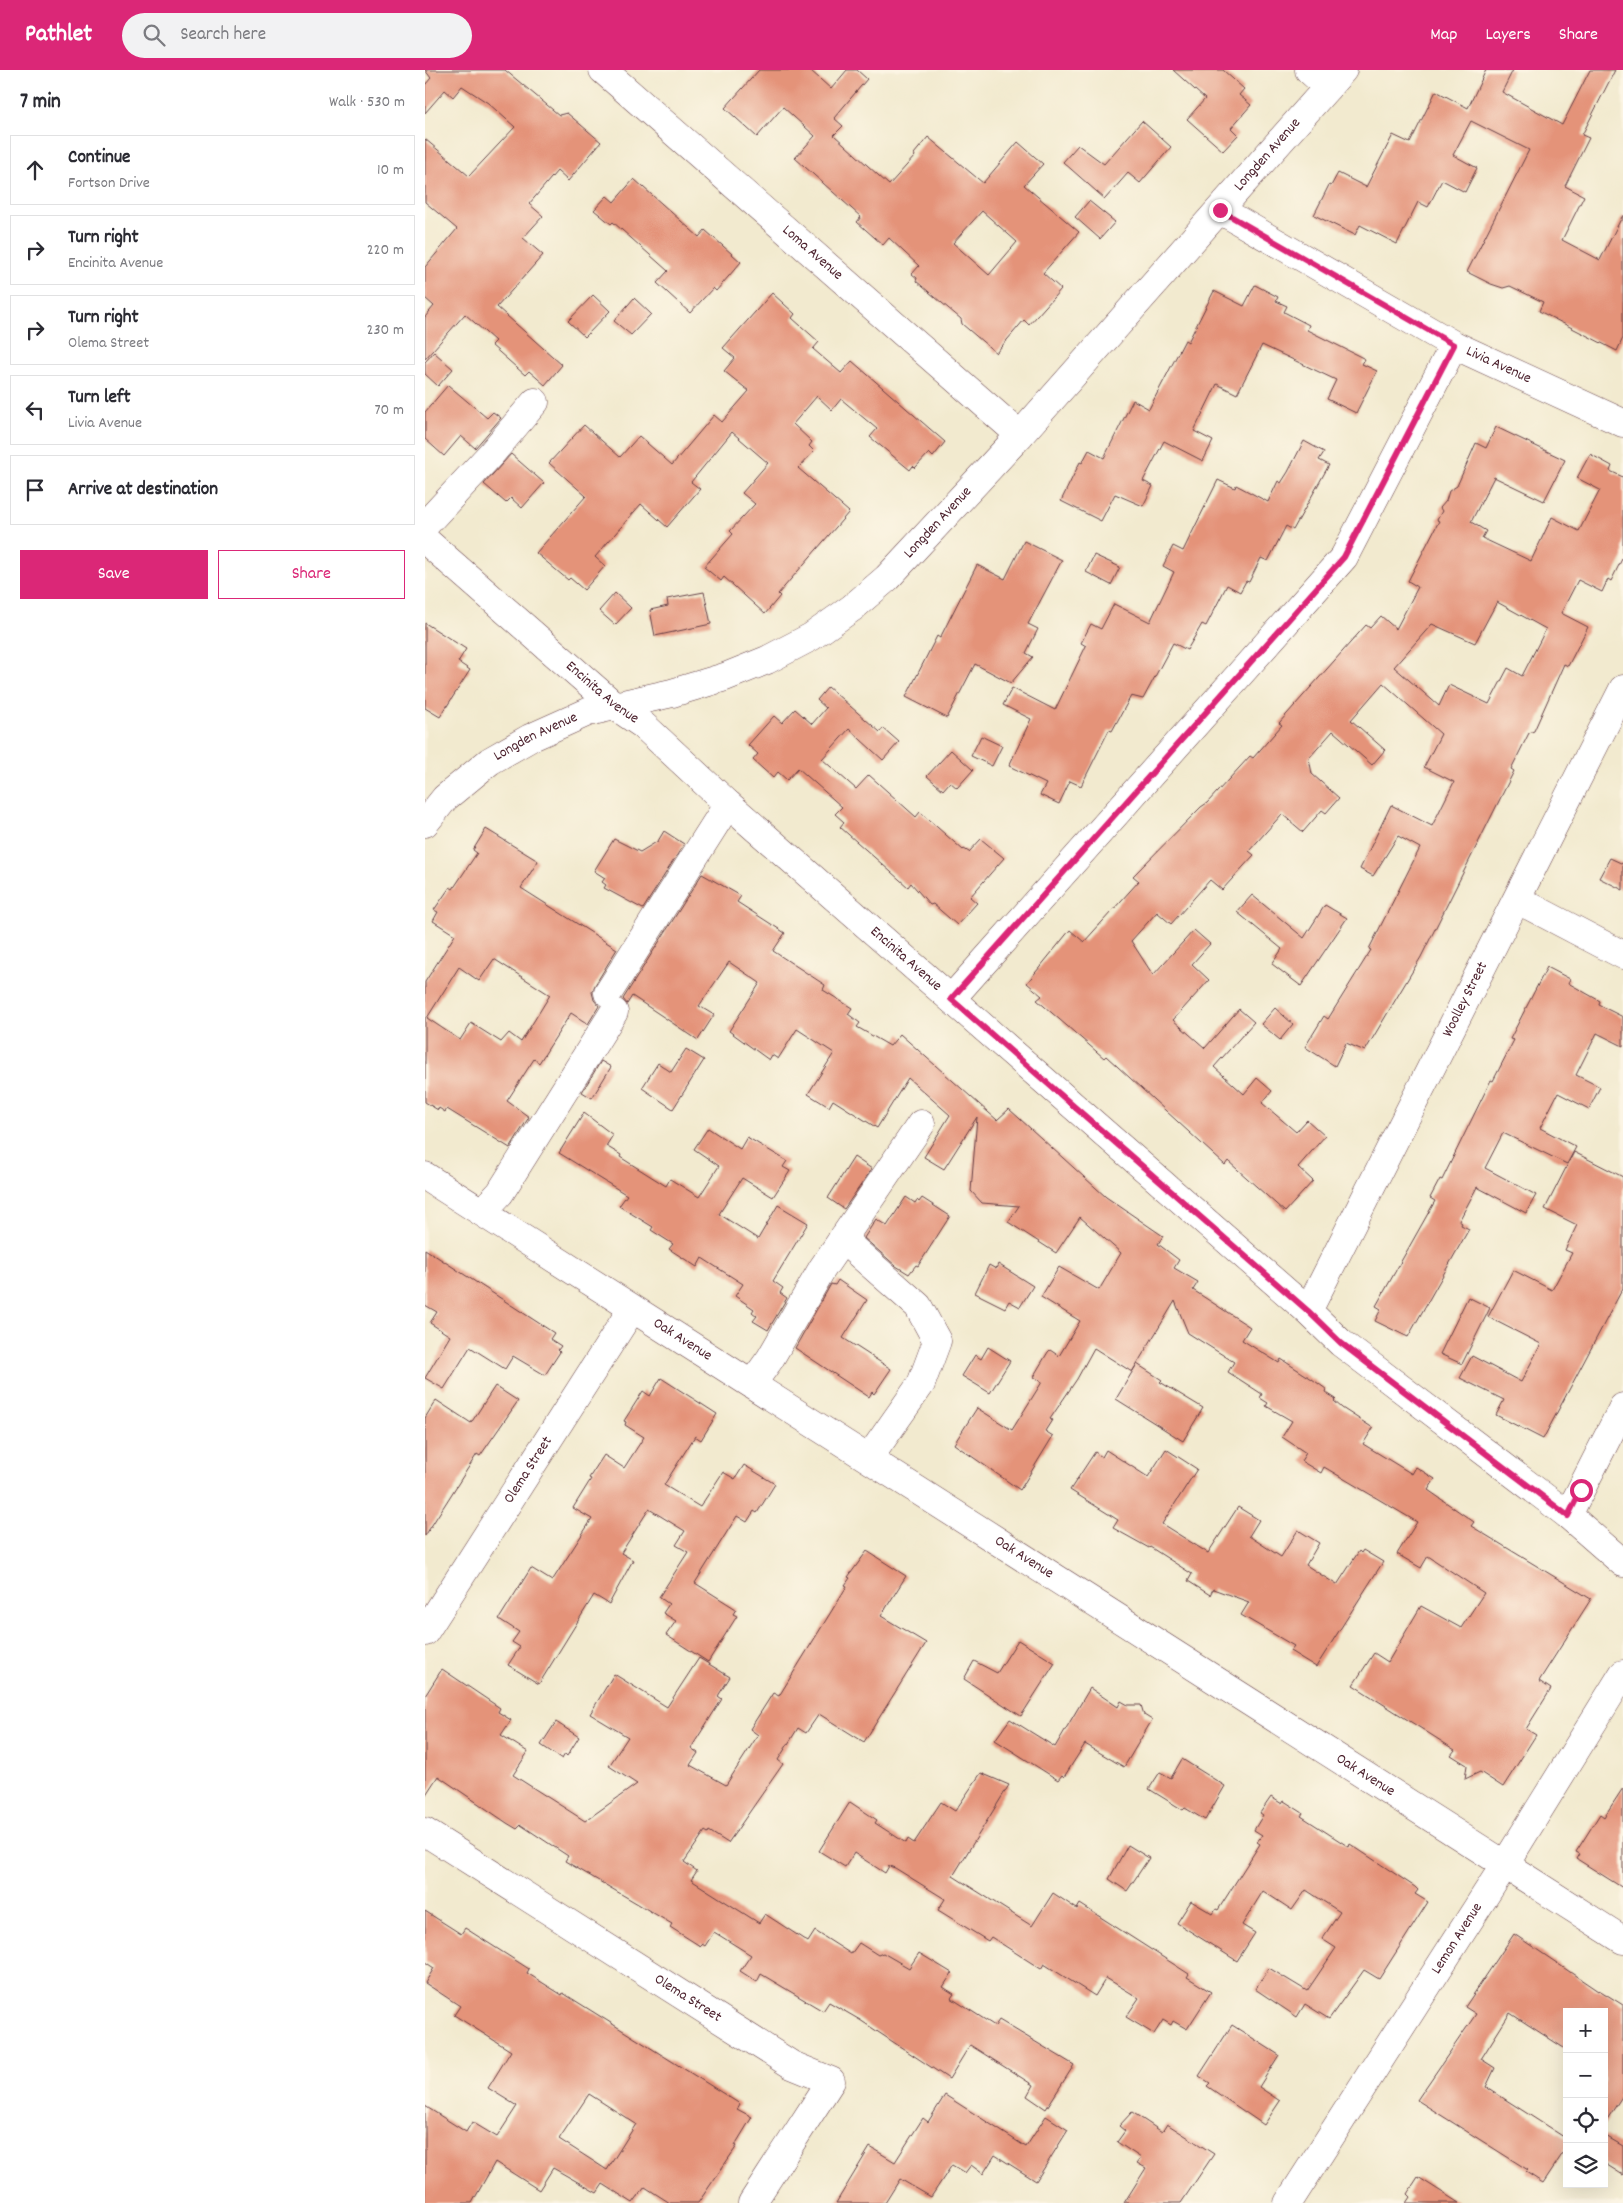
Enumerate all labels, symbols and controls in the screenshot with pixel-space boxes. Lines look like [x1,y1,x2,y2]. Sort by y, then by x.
search box [122,13,472,58]
text: Pathlet [25,18,92,52]
icon: search [140,21,168,49]
text: Search here [180,22,266,49]
text: Map [1430,23,1457,48]
text: Layers [1485,23,1531,48]
text: Share [1559,23,1598,48]
text: 7 min [20,88,61,118]
text: Walk · 530 m [329,91,405,114]
street label: Longden Avenue [1229,113,1307,196]
text: Continue [68,145,130,172]
icon: ahead [21,156,49,184]
text: 10 m [377,159,404,182]
text: Fortson Drive [68,172,150,195]
route end [1209,199,1232,222]
street label: Loma Avenue [777,220,848,286]
text: Turn right [68,225,139,252]
icon: right [21,236,49,264]
text: 220 m [367,239,404,262]
text: Encinita Avenue [68,252,163,275]
text: Turn right [68,305,139,332]
icon: right [21,316,49,344]
text: 230 m [367,319,404,342]
text: Olema Street [68,332,149,355]
street label: Livia Avenue [1462,341,1535,390]
text: Turn left [68,385,131,412]
icon: left [21,396,49,424]
text: 70 m [374,399,404,422]
text: Livia Avenue [68,412,142,435]
icon: arrive [21,476,49,504]
text: Arrive at destination [68,477,218,504]
street label: Longden Avenue [899,482,978,564]
button: Save [20,550,208,599]
button: Share [218,550,405,599]
street label: Encinita Avenue [560,656,643,730]
street label: Longden Avenue [490,707,582,768]
street label: Encinita Avenue [865,922,947,997]
street label: Woolley Street [1437,958,1494,1041]
street label: Oak Avenue [648,1313,716,1367]
street label: Olema Street [499,1432,559,1508]
route start [1570,1479,1593,1502]
street label: Oak Avenue [990,1531,1058,1585]
street label: Oak Avenue [1331,1748,1399,1803]
street label: Lemon Avenue [1426,1898,1489,1979]
street label: Olema Street [650,1969,726,2029]
map controls [1563,2008,1608,2188]
button: + [1563,2008,1608,2053]
button: − [1563,2053,1608,2098]
button: locate [1563,2098,1608,2143]
button: layers [1563,2143,1608,2188]

